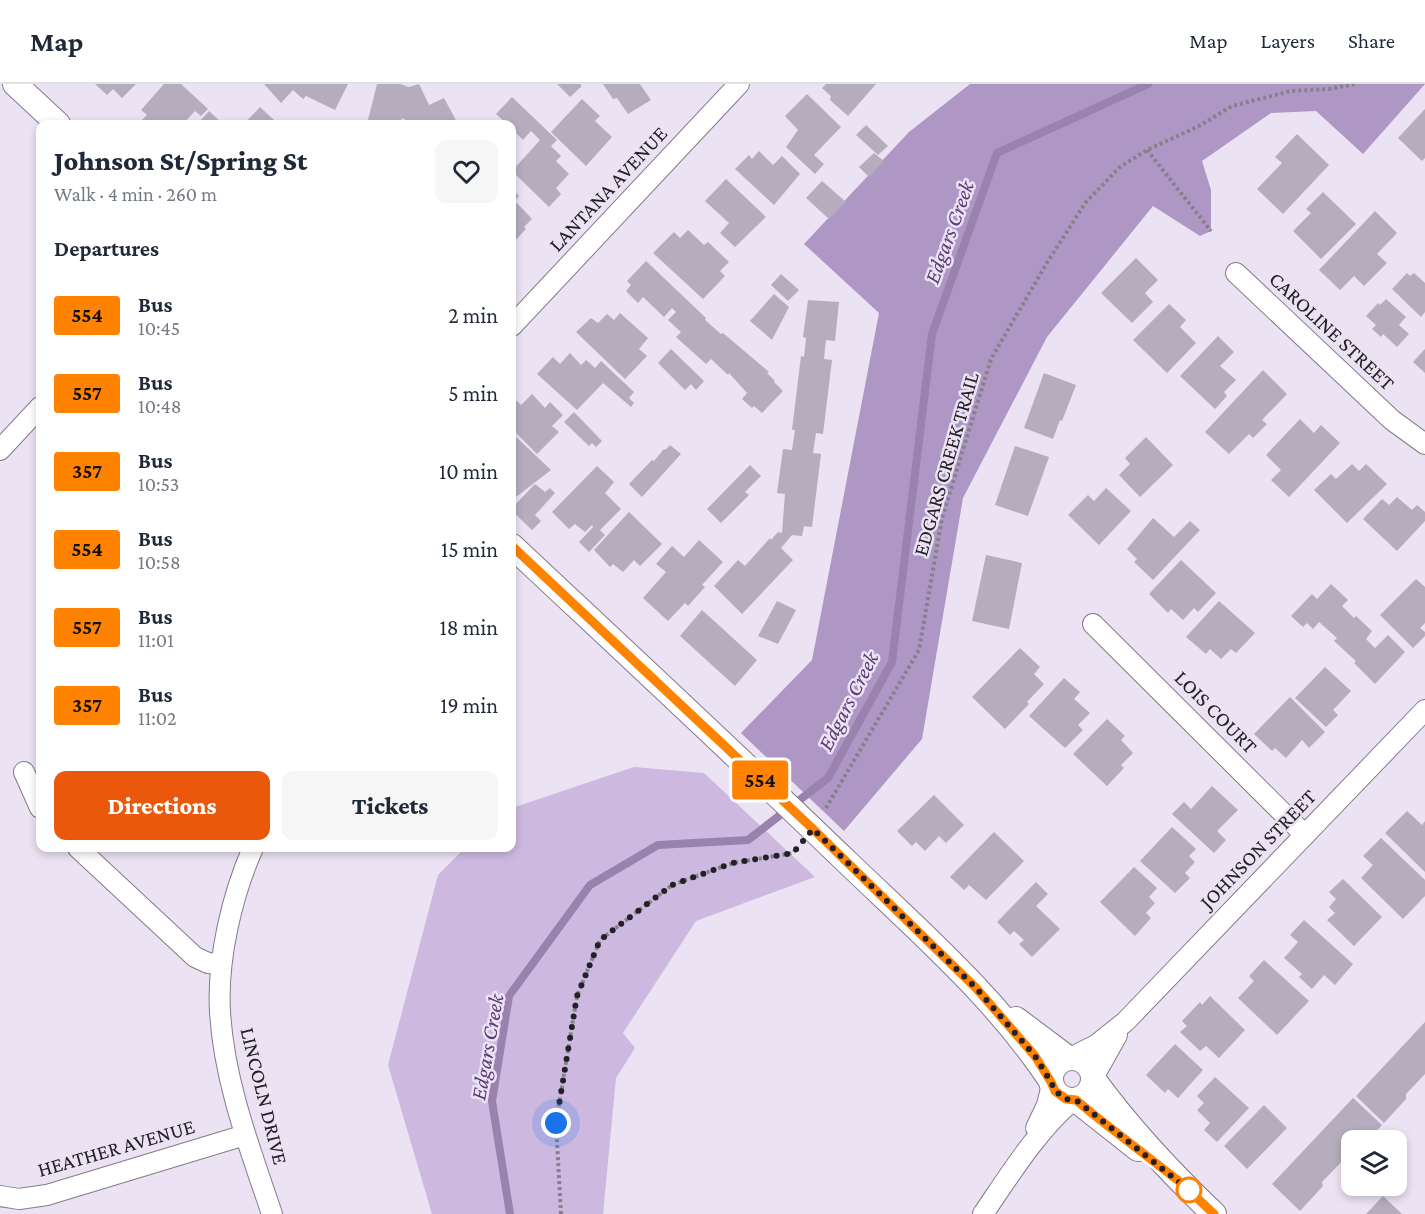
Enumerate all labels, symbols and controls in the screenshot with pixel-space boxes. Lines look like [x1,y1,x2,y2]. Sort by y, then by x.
text: Map [30,26,83,57]
text: Map [1189,29,1228,53]
text: Layers [1261,29,1315,53]
text: Share [1348,29,1395,53]
street label: LANTANA AVENUE [544,121,672,257]
button: heart [435,140,498,203]
text: Johnson St/Spring St [54,145,307,176]
water label: Edgars Creek [919,176,980,287]
text: Walk · 4 min · 260 m [54,183,217,205]
text: Departures [54,236,159,261]
street label: CAROLINE STREET [1264,267,1400,396]
text: Bus [138,292,172,317]
text: 554 [71,303,103,327]
text: 2 min [448,303,498,328]
text: 10:45 [138,317,180,339]
street label: EDGARS CREEK TRAIL [908,369,984,559]
text: Bus [138,370,172,395]
text: 557 [72,381,102,405]
text: 5 min [448,381,498,406]
text: 10:48 [138,395,182,417]
text: Bus [138,448,172,473]
text: 357 [72,459,102,483]
text: 10 min [439,459,498,484]
text: 10:53 [138,473,179,495]
text: Bus [138,526,172,551]
text: 554 [71,537,103,561]
text: 15 min [441,537,498,562]
text: 10:58 [138,551,181,573]
text: Bus [138,604,172,629]
text: 557 [72,615,102,639]
text: 18 min [439,615,498,640]
text: 11:01 [138,629,174,651]
water label: Edgars Creek [813,646,884,754]
street label: LOIS COURT [1170,666,1263,759]
text: Bus [138,682,172,707]
text: 357 [72,693,102,717]
text: 19 min [440,693,498,718]
text: 11:02 [138,707,177,729]
line badge: 554 [726,760,795,800]
text: 554 [744,768,776,792]
button: Directions [54,771,270,840]
button: Tickets [282,771,498,840]
street label: JOHNSON STREET [1194,784,1321,915]
water label: Edgars Creek [465,991,509,1102]
street label: LINCOLN DRIVE [235,1025,293,1167]
your location [541,1108,571,1138]
street label: HEATHER AVENUE [35,1114,197,1182]
map controls [1341,1130,1407,1196]
button: layers [1341,1130,1407,1196]
unlabelled marker [1176,1177,1202,1203]

